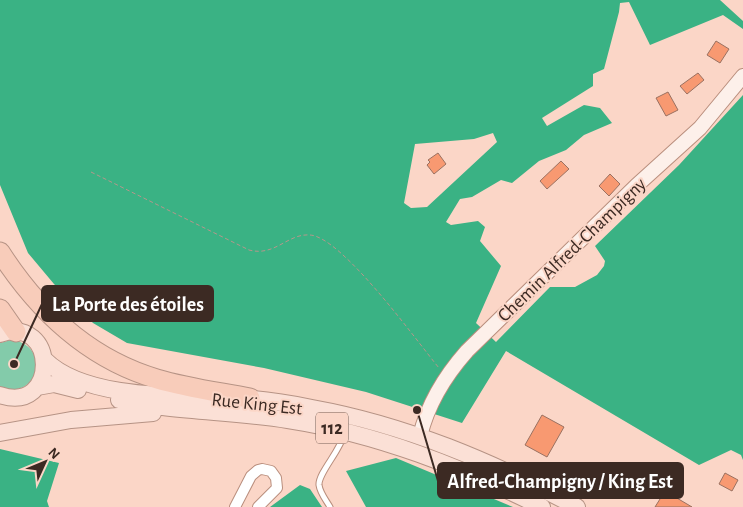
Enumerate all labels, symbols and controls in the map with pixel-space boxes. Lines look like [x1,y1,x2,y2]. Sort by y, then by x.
street label: Chemin Alfred-Champigny [494,175,650,326]
callout: La Porte des étoiles [42,286,213,321]
text: La Porte des étoiles [52,295,204,315]
street label: Rue King Est [211,390,303,419]
road number: 112 [316,412,348,443]
north arrow [20,437,70,487]
text: N [45,445,62,462]
callout: Alfred-Champigny / King Est [438,463,683,498]
text: Alfred-Champigny / King Est [447,472,673,492]

